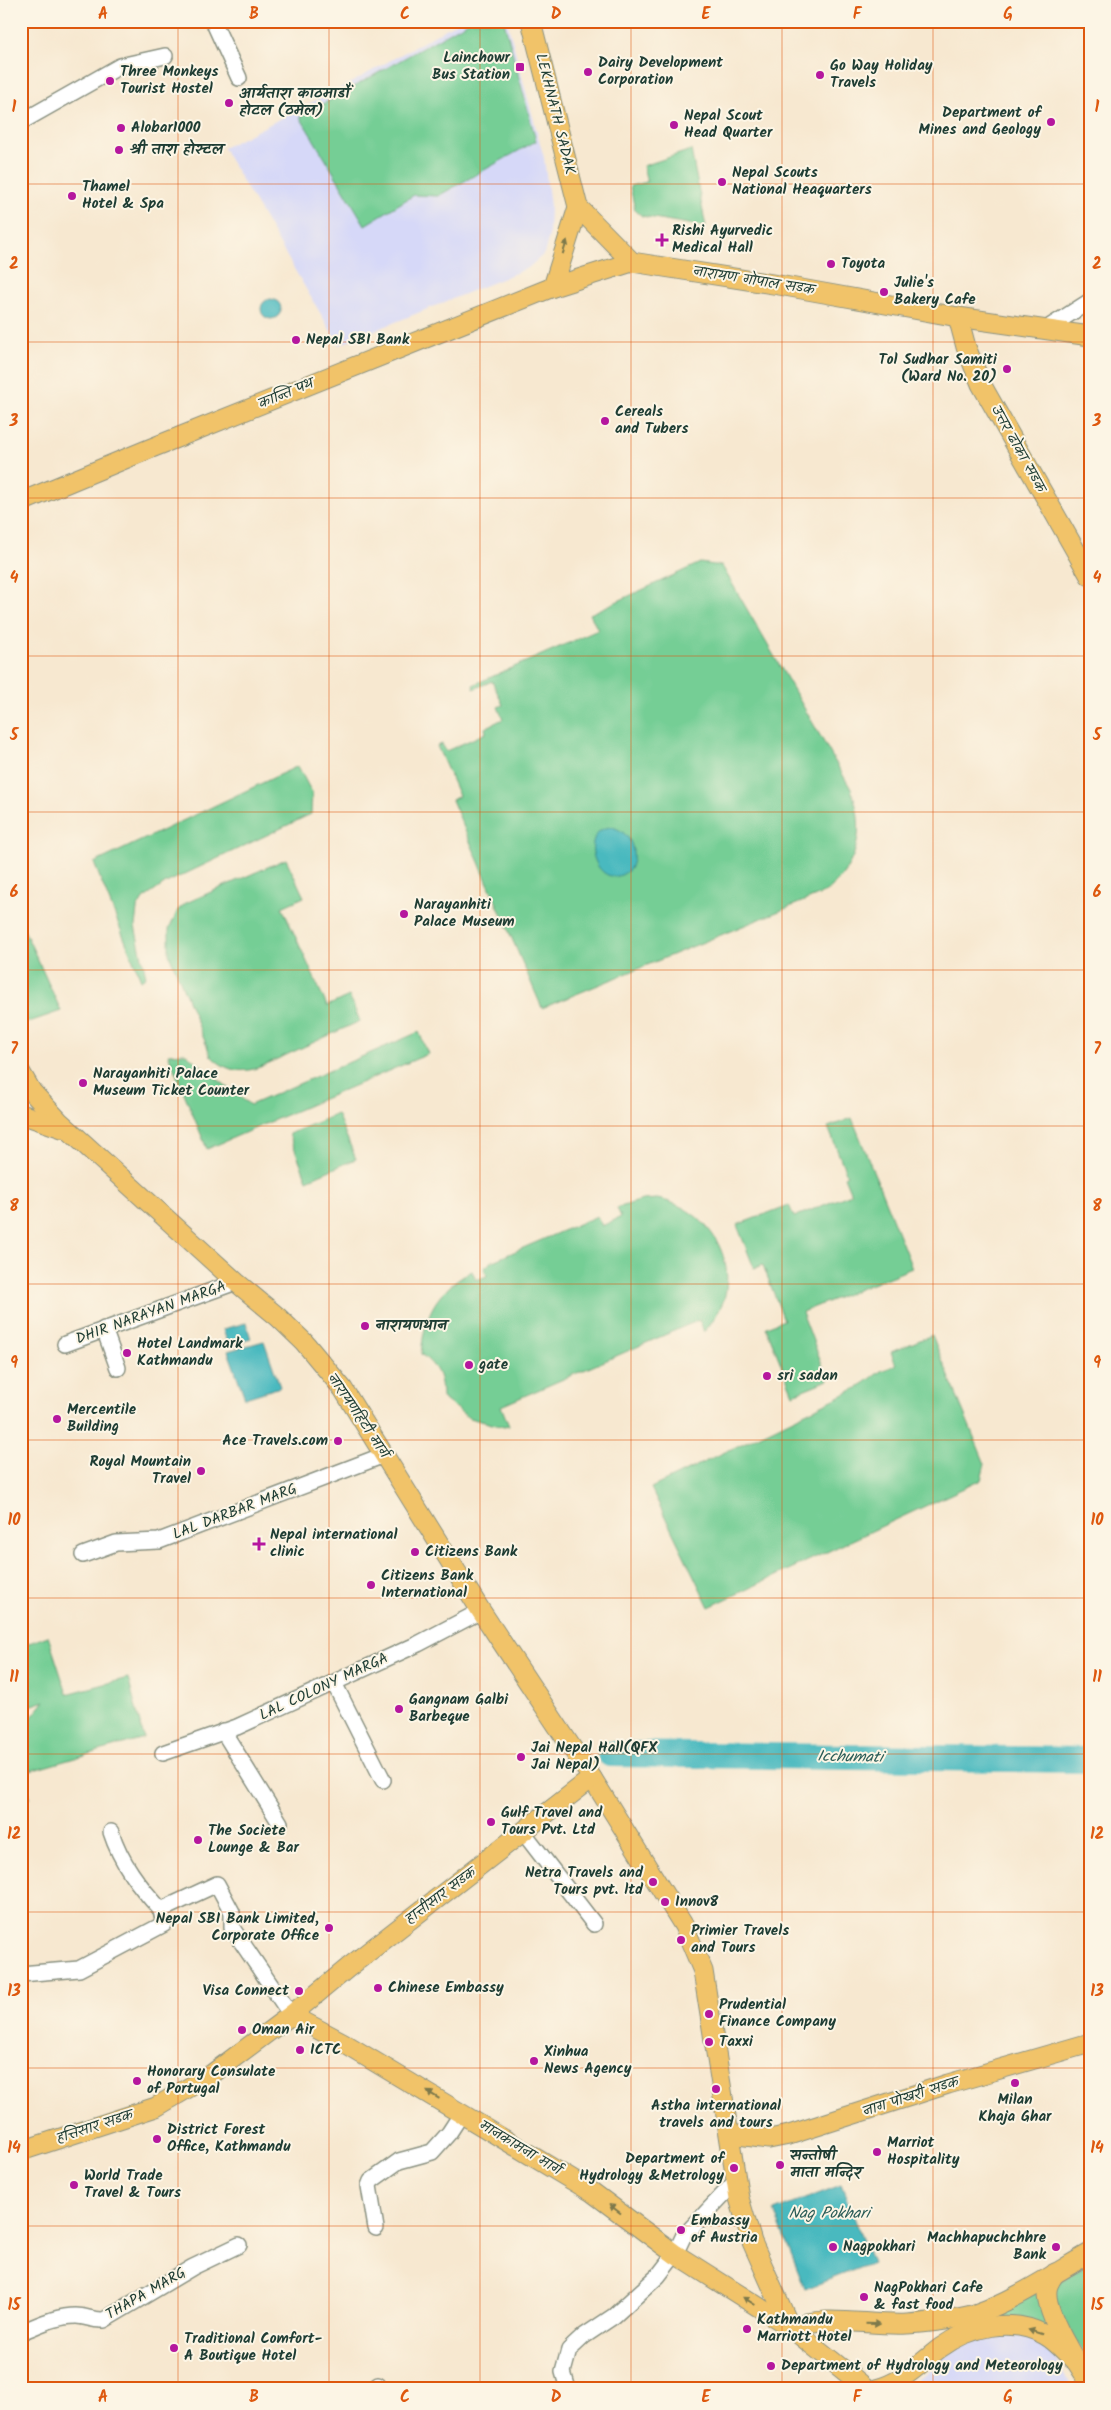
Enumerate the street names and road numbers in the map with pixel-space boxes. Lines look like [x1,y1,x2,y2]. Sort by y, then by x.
street label: LEKHNATH SADAK [528,51,582,177]
street label: नारायण गोपाल सडक [691,260,819,303]
street label: कान्ति पथ [255,371,320,416]
street label: उत्तर ढोका सडक [984,401,1053,499]
street label: DHIR NARAYAN MARGA [73,1275,229,1351]
street label: नारायणहिटी मार्ग [321,1369,397,1466]
street label: LAL DARBAR MARG [169,1477,301,1547]
street label: LAL COLONY MARGA [256,1647,392,1727]
street label: हात्तीसार सडक [400,1860,484,1931]
street label: नाग पोखरी सडक [860,2069,965,2124]
street label: हत्तिसार सडक [53,2103,139,2151]
street label: मानकामना मार्ग [474,2114,569,2184]
street label: THAPA MARG [101,2261,191,2327]

